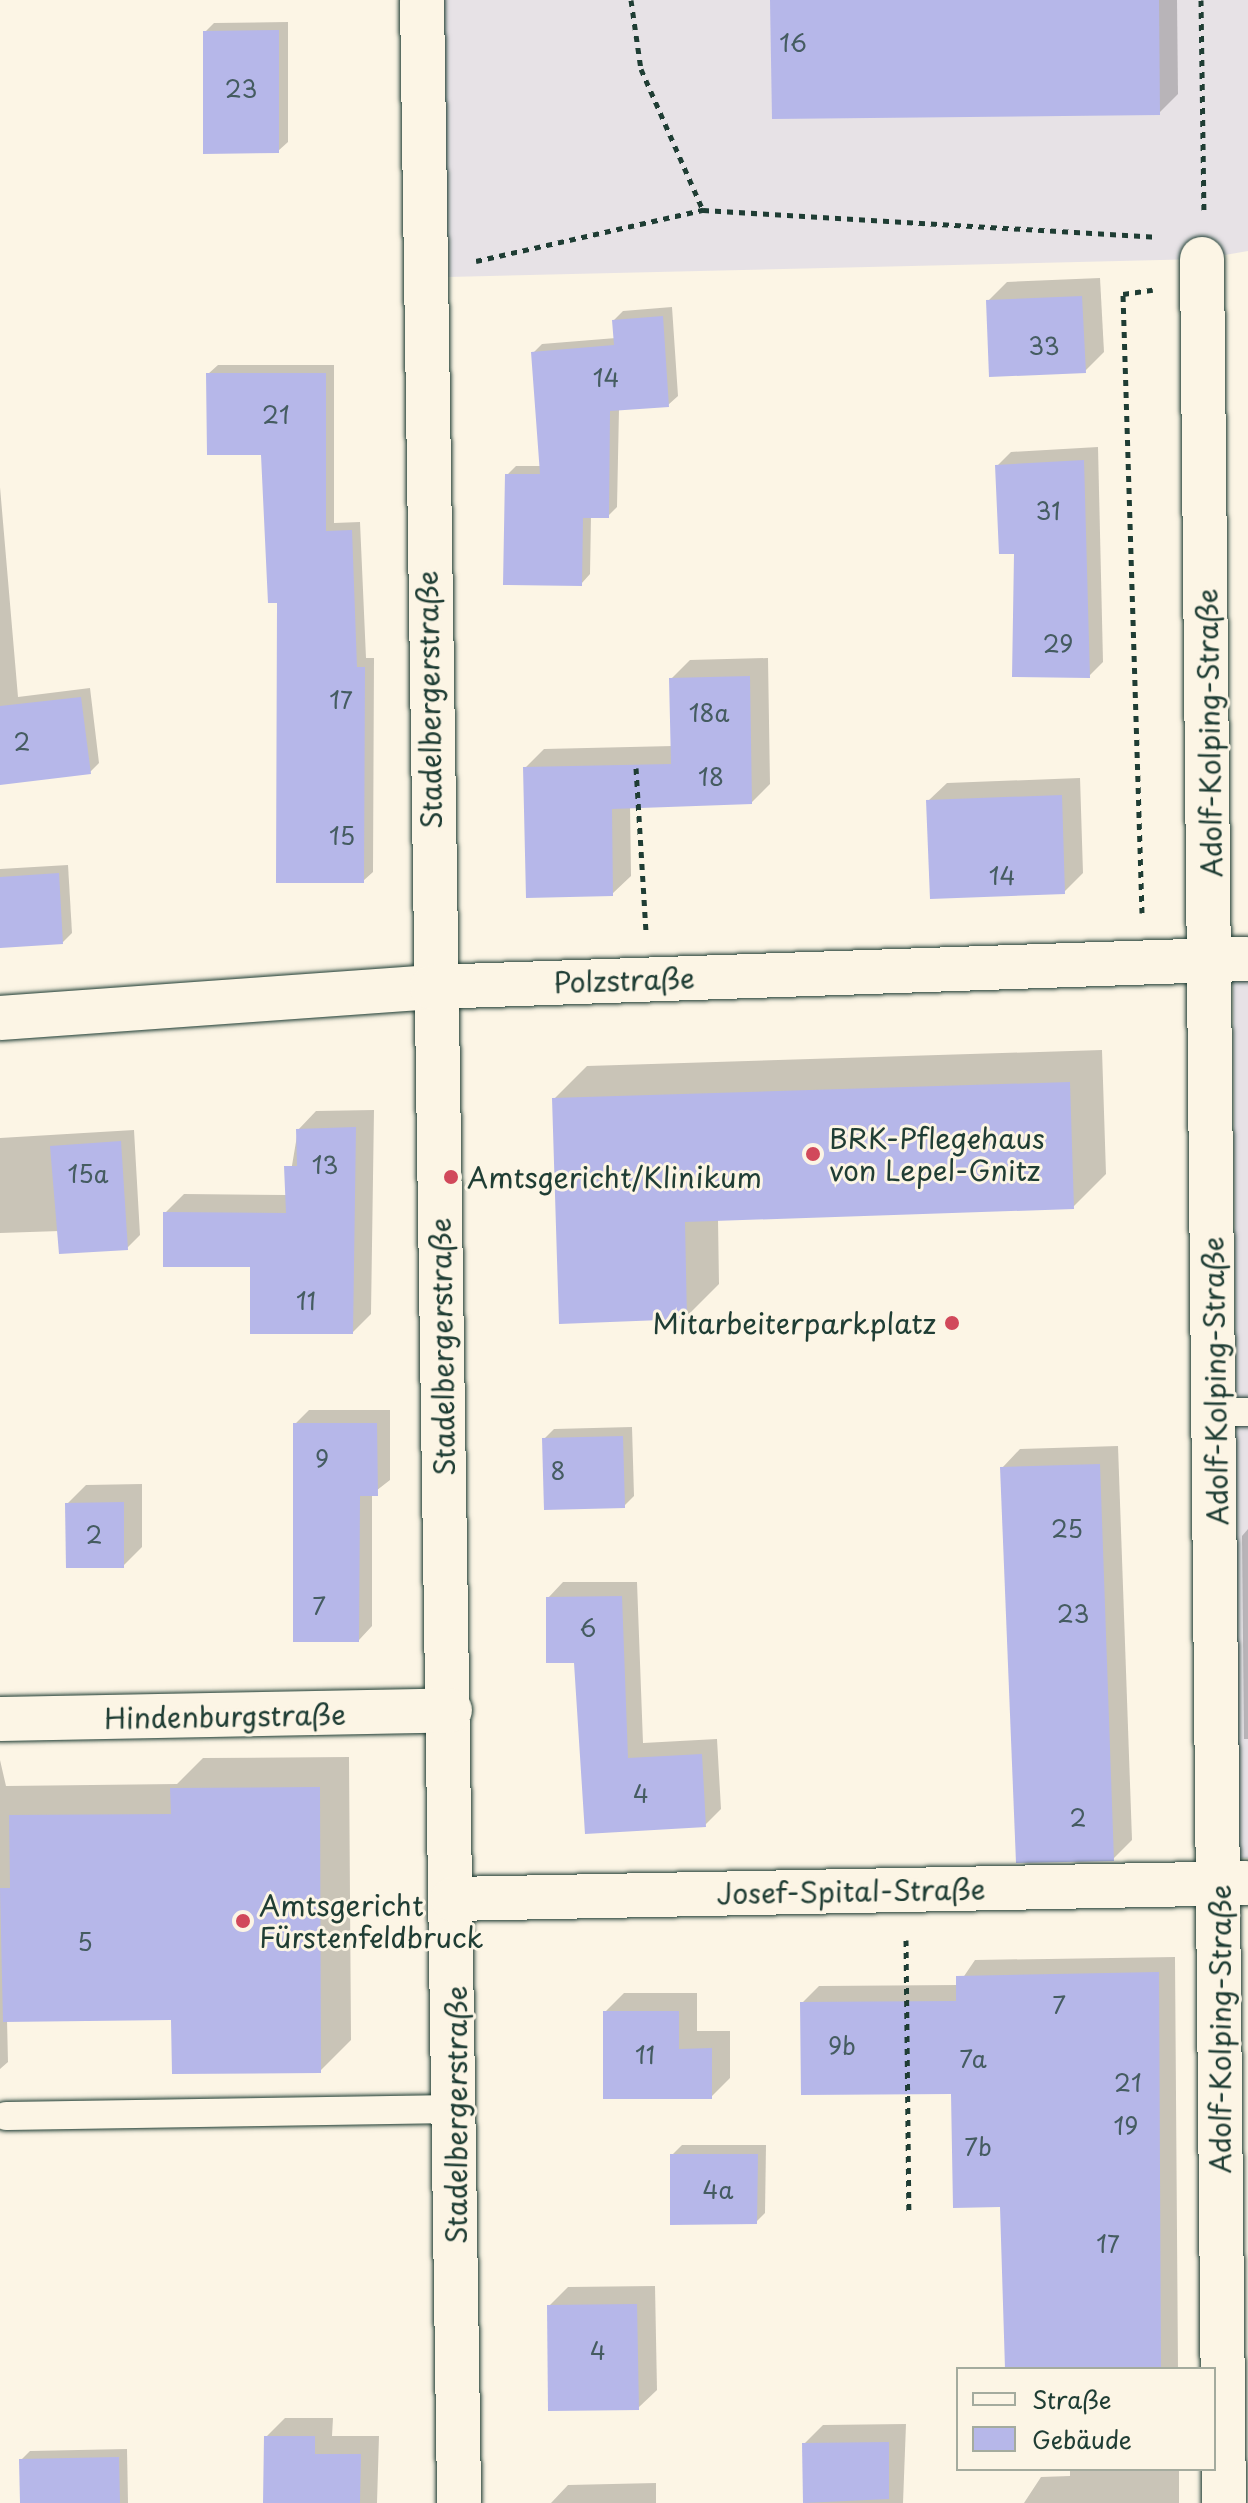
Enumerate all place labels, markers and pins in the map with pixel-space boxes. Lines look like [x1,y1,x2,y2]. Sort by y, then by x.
place label: BRK-Pflegehaus von Lepel-Gnitz [829,1121,1045,1187]
marker: BRK-Pflegehaus von Lepel-Gnitz [804,1145,822,1163]
place label: Amtsgericht/Klinikum [467,1160,762,1194]
marker: Amtsgericht/Klinikum [442,1168,460,1186]
place label: Mitarbeiterparkplatz [652,1306,936,1340]
marker: Mitarbeiterparkplatz [943,1314,961,1332]
place label: Amtsgericht Fürstenfeldbruck [259,1888,483,1954]
marker: Amtsgericht Fürstenfeldbruck [234,1912,252,1930]

